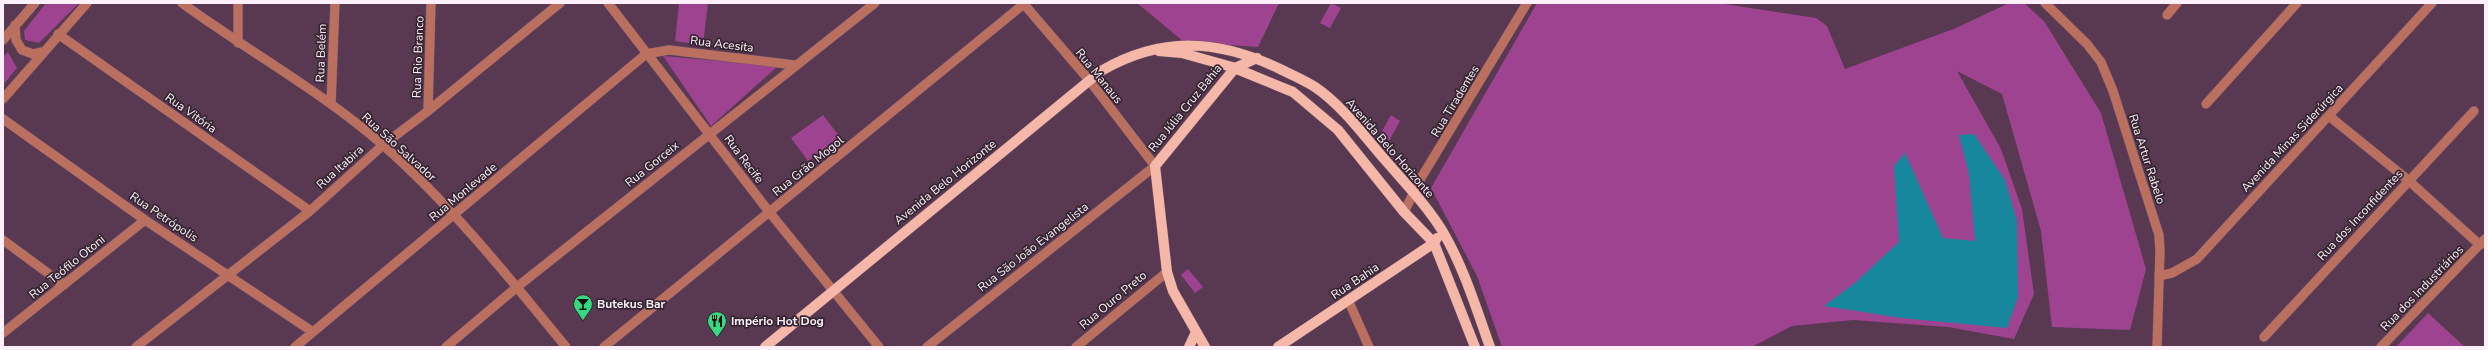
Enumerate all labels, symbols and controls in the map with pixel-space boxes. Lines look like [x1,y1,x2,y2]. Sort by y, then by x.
street label: Rua Rio Branco [409,15,427,98]
street label: Rua Belém [312,23,330,83]
street label: Rua Acesita [689,32,755,56]
street label: Rua Manaus [1072,45,1126,107]
street label: Rua Júlia Cruz Bahia [1145,61,1225,155]
street label: Rua Tiradentes [1427,62,1483,140]
street label: Avenida Minas Siderúrgica [2238,80,2346,196]
street label: Rua Vitória [162,89,220,137]
street label: Avenida Belo Horizonte [1342,95,1438,201]
street label: Rua São Salvador [358,109,440,185]
street label: Rua Artur Rabelo [2125,112,2169,206]
street label: Rua Recife [720,131,768,187]
street label: Rua Grão Mogol [769,132,847,200]
street label: Avenida Belo Horizonte [891,136,999,228]
street label: Rua Gorceix [622,137,683,191]
street label: Rua Itabira [313,142,367,192]
street label: Rua Monlevade [426,159,500,225]
street label: Rua dos Inconfidentes [2314,166,2406,264]
street label: Rua Petrópolis [127,188,201,246]
street label: Rua São João Evangelista [974,199,1092,295]
street label: Rua Teófilo Otoni [26,231,108,303]
street label: Rua dos Industriários [2377,242,2467,334]
street label: Rua Bahia [1328,259,1382,303]
street label: Rua Ouro Preto [1076,267,1150,333]
bar icon: Butekus Bar [572,293,594,321]
place label: Butekus Bar [597,296,666,312]
restaurant icon: Império Hot Dog [706,310,728,338]
place label: Império Hot Dog [731,313,824,329]

